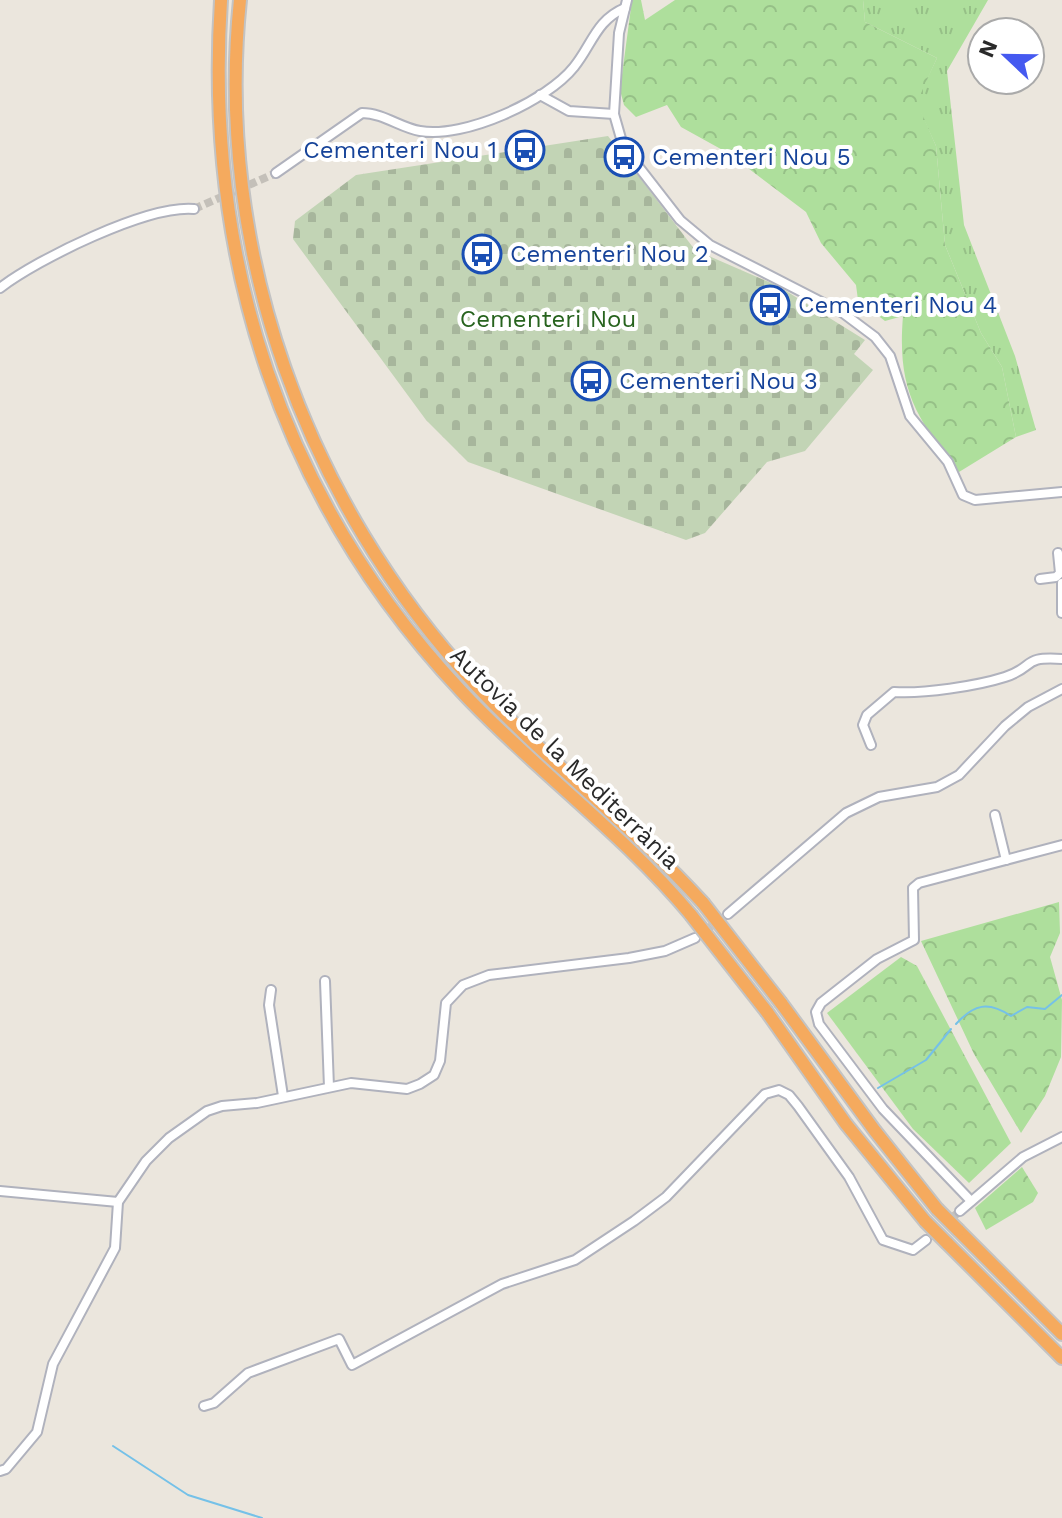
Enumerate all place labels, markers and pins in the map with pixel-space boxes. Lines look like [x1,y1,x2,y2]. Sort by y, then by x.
bus stop icon: Cementeri Nou 1 [504,129,546,171]
place label: Cementeri Nou 1 [303,136,497,164]
bus stop icon: Cementeri Nou 5 [603,136,645,178]
place label: Cementeri Nou 5 [652,143,851,171]
bus stop icon: Cementeri Nou 2 [461,233,503,275]
place label: Cementeri Nou 2 [510,240,709,268]
bus stop icon: Cementeri Nou 4 [749,284,791,326]
place label: Cementeri Nou 4 [798,291,997,319]
bus stop icon: Cementeri Nou 3 [570,360,612,402]
place label: Cementeri Nou 3 [619,367,818,395]

